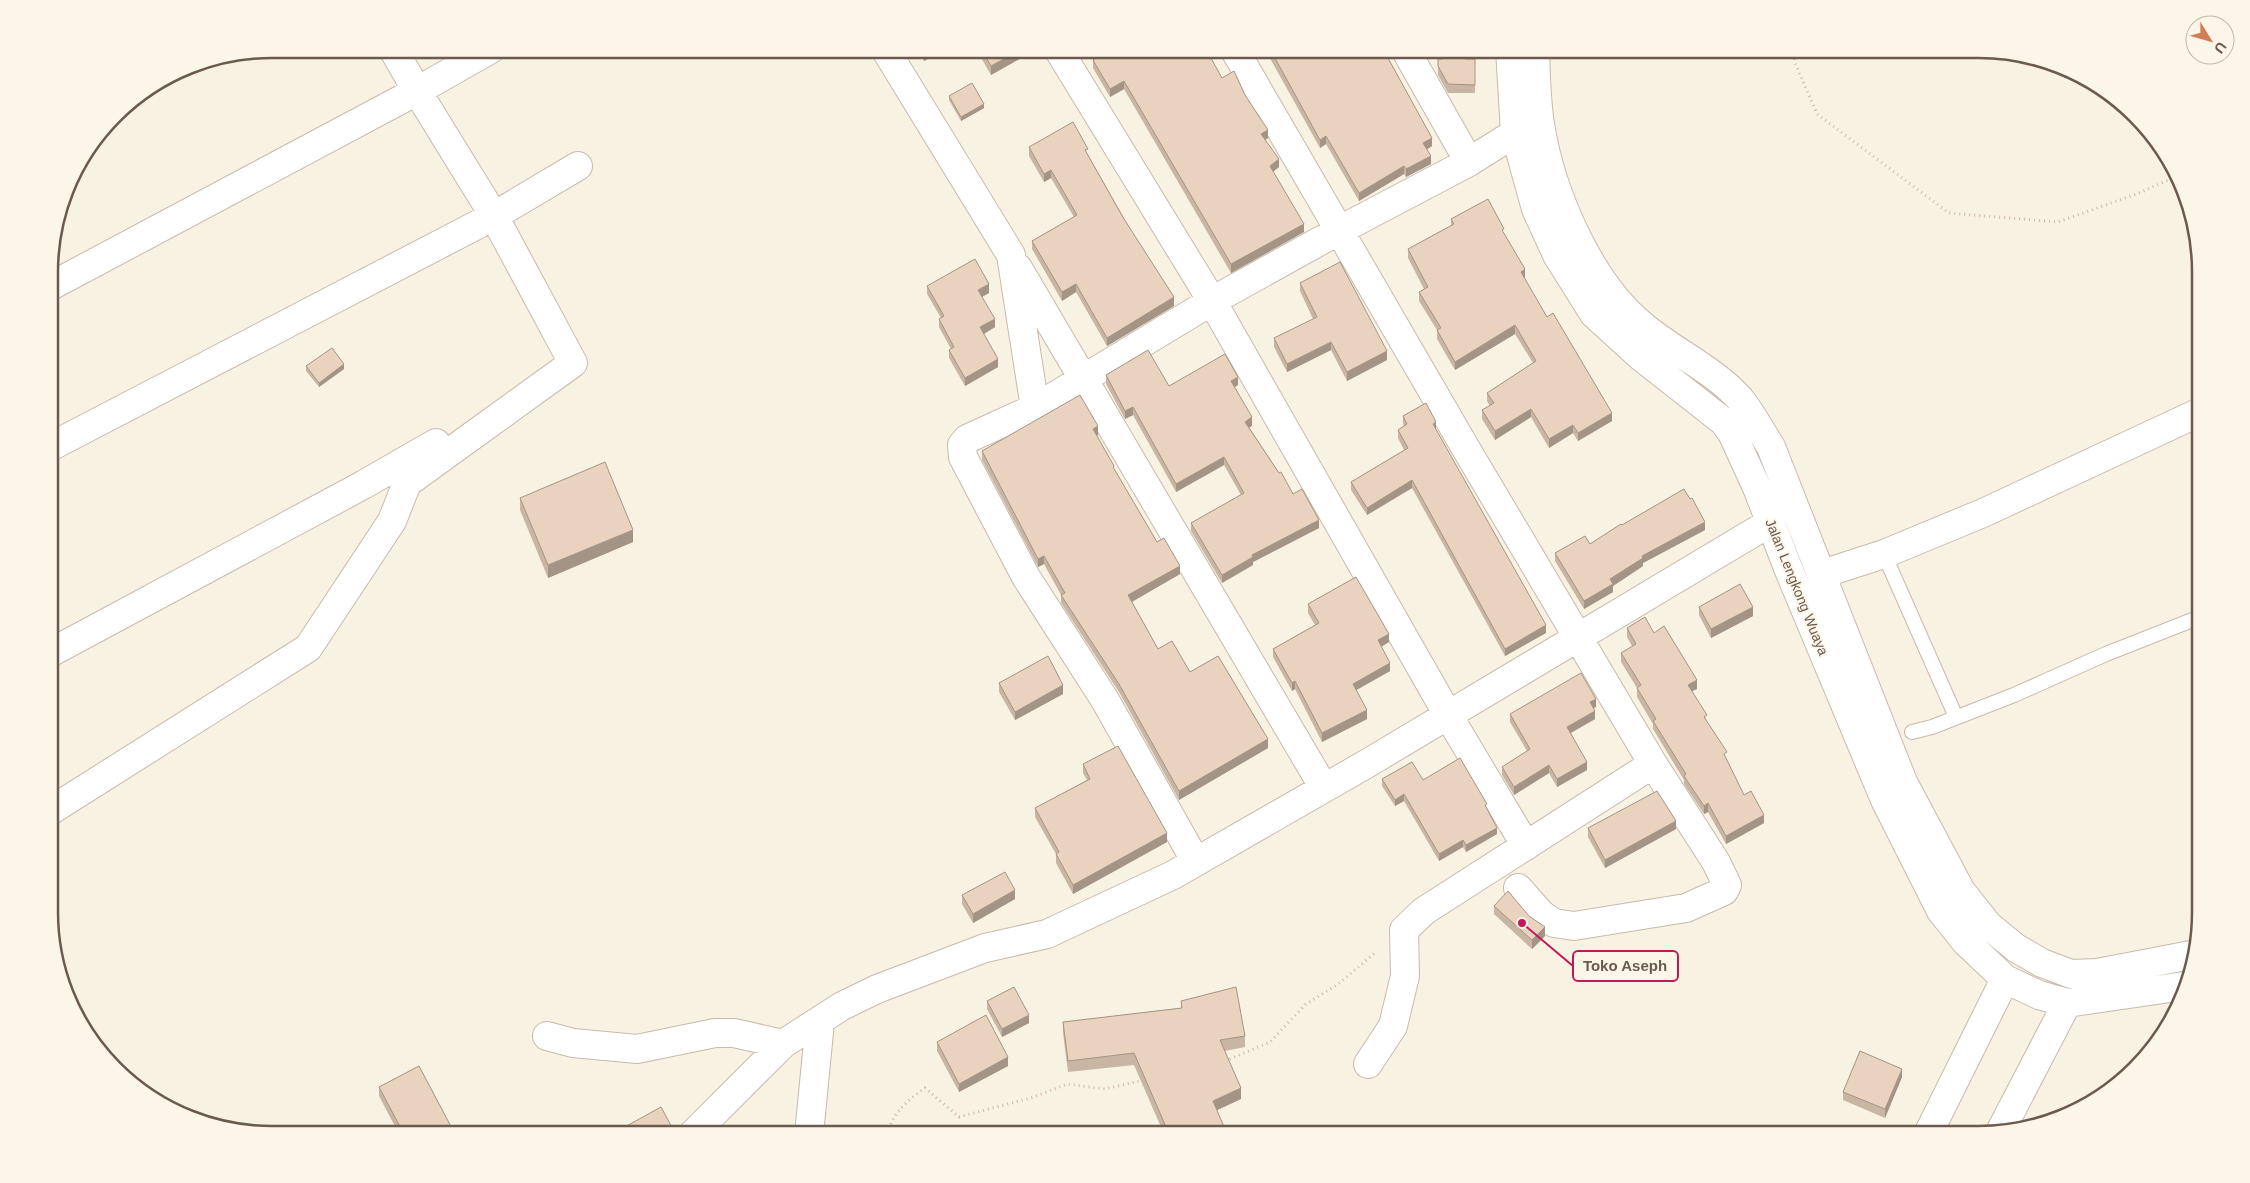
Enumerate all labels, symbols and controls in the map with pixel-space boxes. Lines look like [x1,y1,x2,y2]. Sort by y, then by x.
north arrow [2185,15,2235,65]
text: U [2211,39,2230,57]
street label: Jalan Lengkong Wuaya [1762,516,1832,658]
callout: Toko Aseph [1573,951,1678,981]
text: Toko Aseph [1583,957,1667,974]

